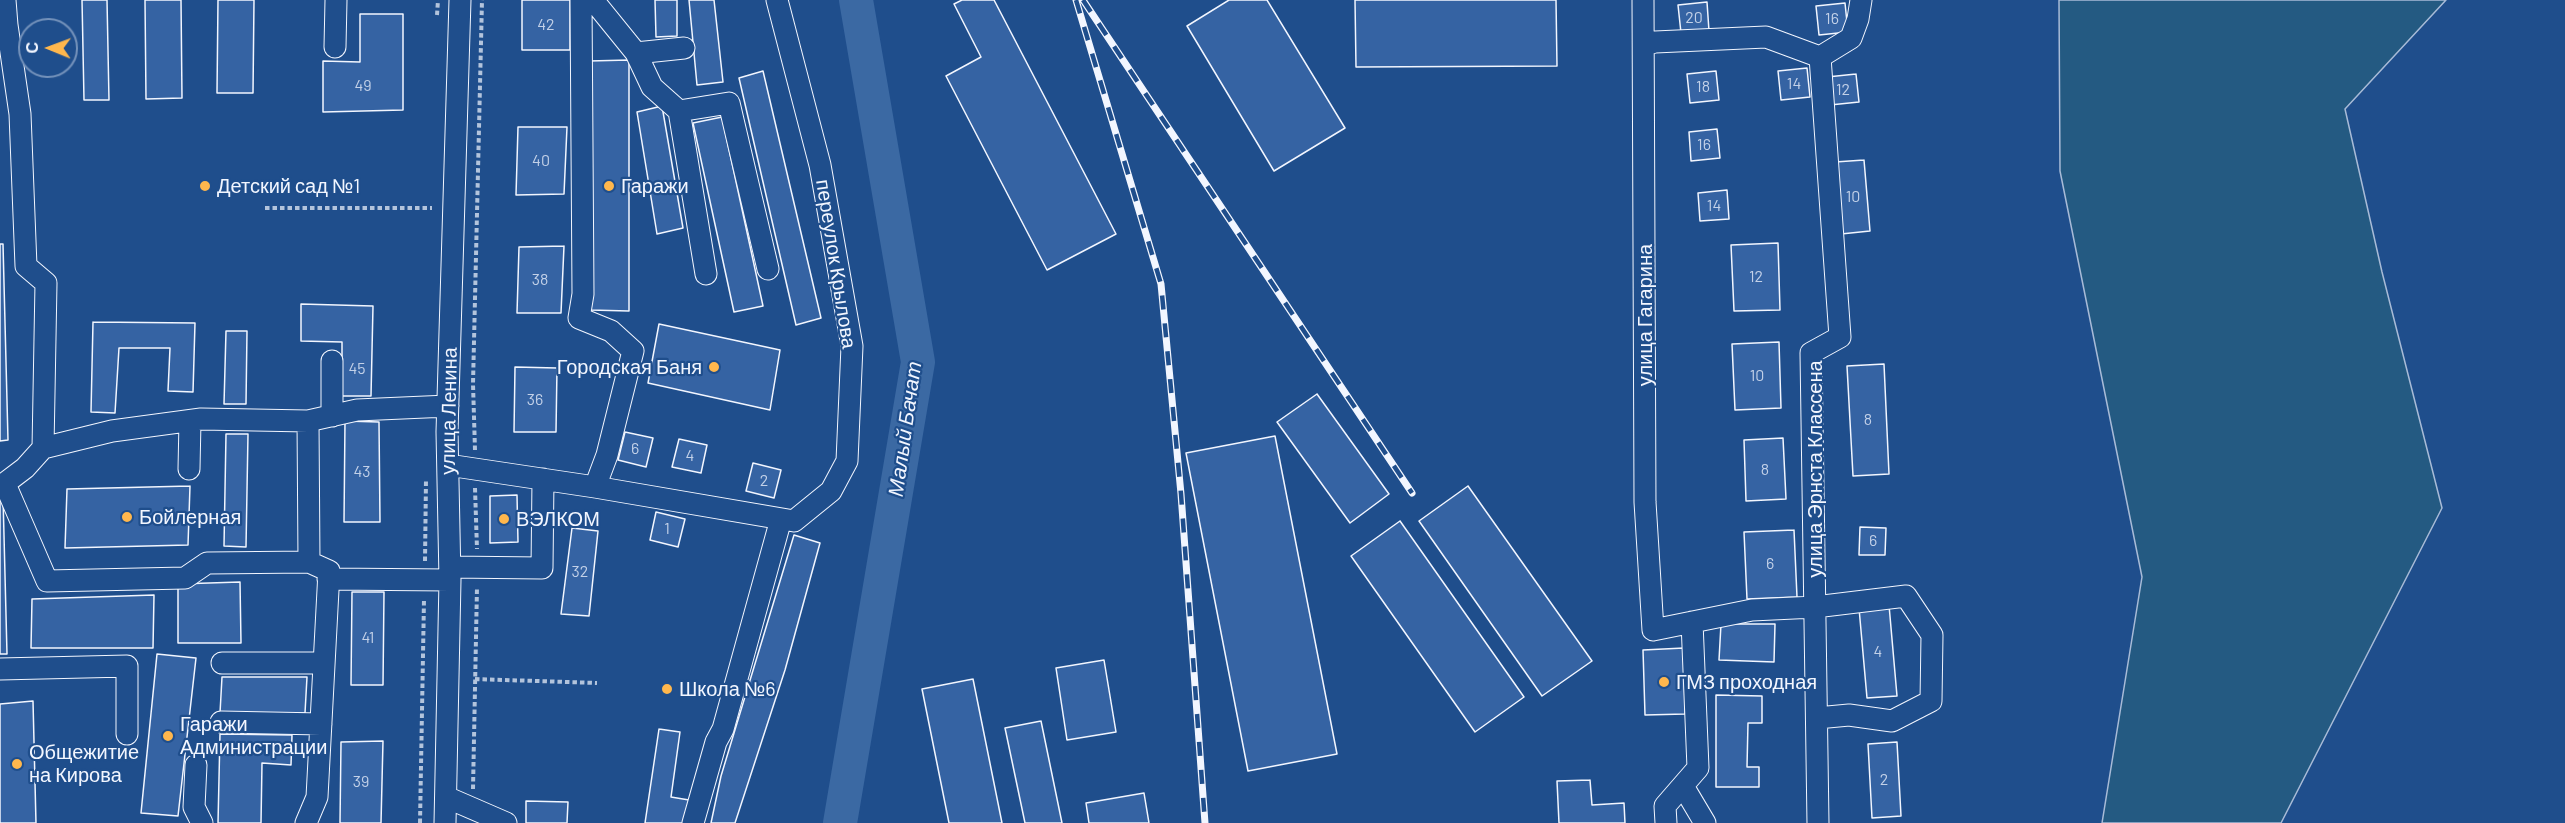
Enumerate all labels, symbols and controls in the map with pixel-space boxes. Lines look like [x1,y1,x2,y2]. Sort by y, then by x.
house number: 20 [1685,8,1703,28]
house number: 16 [1825,9,1839,29]
house number: 42 [537,15,555,35]
north arrow [18,18,78,78]
text: С [22,42,41,54]
house number: 14 [1787,74,1801,94]
house number: 49 [354,76,372,96]
house number: 18 [1696,77,1710,97]
house number: 12 [1836,80,1850,100]
house number: 16 [1697,135,1711,155]
house number: 40 [532,151,550,171]
place label: Детский сад №1 [217,174,360,198]
place label: Гаражи [621,174,689,198]
street label: переулок Крылова [811,178,861,350]
marker: Детский сад №1 [198,179,212,193]
marker: Гаражи [602,179,616,193]
house number: 10 [1846,187,1860,207]
house number: 14 [1707,196,1721,216]
street label: улица Гагарина [1633,244,1657,386]
house number: 12 [1749,267,1763,287]
house number: 38 [532,270,548,290]
street label: улица Ленина [436,347,462,475]
place label: Городская Баня [557,355,702,379]
house number: 45 [348,359,366,379]
marker: Городская Баня [707,360,721,374]
water label: Малый Бачат [883,360,927,498]
street label: улица Эрнста Классена [1803,360,1827,578]
house number: 10 [1750,366,1764,386]
house number: 36 [527,390,543,410]
house number: 8 [1864,410,1872,430]
house number: 6 [631,439,639,459]
house number: 4 [686,446,694,466]
house number: 8 [1761,460,1769,480]
house number: 43 [353,462,371,482]
house number: 2 [760,471,768,491]
place label: Бойлерная [139,505,241,529]
place label: ВЭЛКОМ [516,507,600,531]
marker: Бойлерная [120,510,134,524]
marker: ВЭЛКОМ [497,512,511,526]
house number: 1 [664,519,670,539]
house number: 6 [1869,531,1877,551]
house number: 6 [1766,554,1774,574]
house number: 32 [572,562,588,582]
house number: 41 [362,628,374,648]
house number: 4 [1874,642,1882,662]
place label: ГМЗ проходная [1676,670,1817,694]
marker: ГМЗ проходная [1657,675,1671,689]
place label: Школа №6 [679,677,776,701]
marker: Школа №6 [660,682,674,696]
place label: Гаражи Администрации [180,712,327,759]
marker: Гаражи Администрации [161,729,175,743]
place label: Общежитие на Кирова [29,740,139,787]
marker: Общежитие на Кирова [10,757,24,771]
house number: 2 [1880,770,1888,790]
house number: 39 [353,772,369,792]

